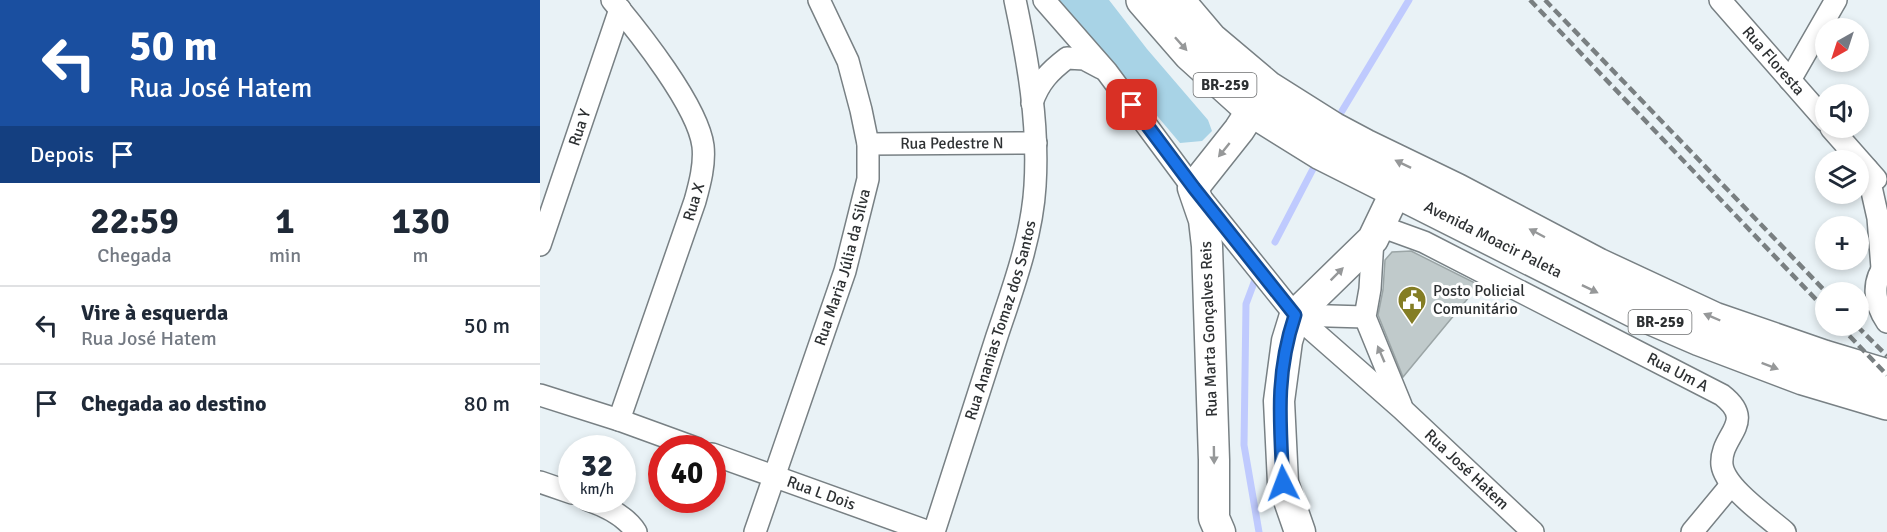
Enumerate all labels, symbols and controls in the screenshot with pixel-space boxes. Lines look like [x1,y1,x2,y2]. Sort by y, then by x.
north arrow [1815,18,1869,72]
map controls [1815,18,1869,336]
text: 50 m [129,21,218,72]
street label: Rua Floresta [1738,22,1809,100]
icon: left [30,24,108,102]
one-way arrow [1174,37,1188,52]
text: Rua José Hatem [129,72,312,105]
road number: BR-259 [1194,73,1256,97]
pin [1106,79,1157,130]
button: sound [1815,84,1869,138]
icon: arrive [1115,88,1148,121]
street label: Rua Y [564,106,595,149]
street label: Rua Pedestre N [900,133,1004,154]
icon: arrive [106,138,139,171]
text: Depois [30,141,94,168]
one-way arrow [1218,142,1231,157]
button: layers [1815,150,1869,204]
one-way arrow [1394,160,1411,169]
street label: Rua X [679,180,709,224]
street label: Rua Maria Júlia da Silva [810,187,875,348]
street label: Avenida Moacir Paleta [1421,197,1565,283]
text: 22:59 [90,199,179,244]
text: 1 [275,199,295,244]
text: 130 [391,199,450,244]
button: + [1815,216,1869,270]
street label: Rua Ananias Tomaz dos Santos [961,219,1041,423]
one-way arrow [1528,228,1545,238]
street label: Rua Marta Gonçalves Reis [1196,241,1222,417]
text: Chegada [97,243,172,268]
text: min [269,243,301,268]
text: m [413,243,429,268]
one-way arrow [1330,267,1344,281]
place label: Posto Policial Comunitário [1433,281,1525,319]
button: − [1815,282,1869,336]
public building icon: Posto Policial Comunitário [1396,284,1428,326]
one-way arrow [1582,285,1599,294]
text: Vire à esquerda [81,299,228,326]
icon: left [30,309,63,342]
road number: BR-259 [1628,310,1692,334]
text: 50 m [464,312,510,339]
one-way arrow [1703,312,1721,321]
text: Rua José Hatem [81,326,217,351]
one-way arrow [1376,345,1386,363]
street label: Rua Um A [1644,348,1712,396]
one-way arrow [1761,361,1779,371]
icon: arrive [30,387,63,420]
text: Chegada ao destino [81,390,267,417]
text: 80 m [464,390,510,417]
street label: Rua José Hatem [1420,425,1513,514]
speed limit sign: 40 [648,435,726,513]
one-way arrow [1209,445,1219,464]
text: 32 [581,448,613,485]
position arrow [1251,451,1315,515]
street label: Rua L Dois [784,472,858,515]
text: km/h [580,480,614,498]

